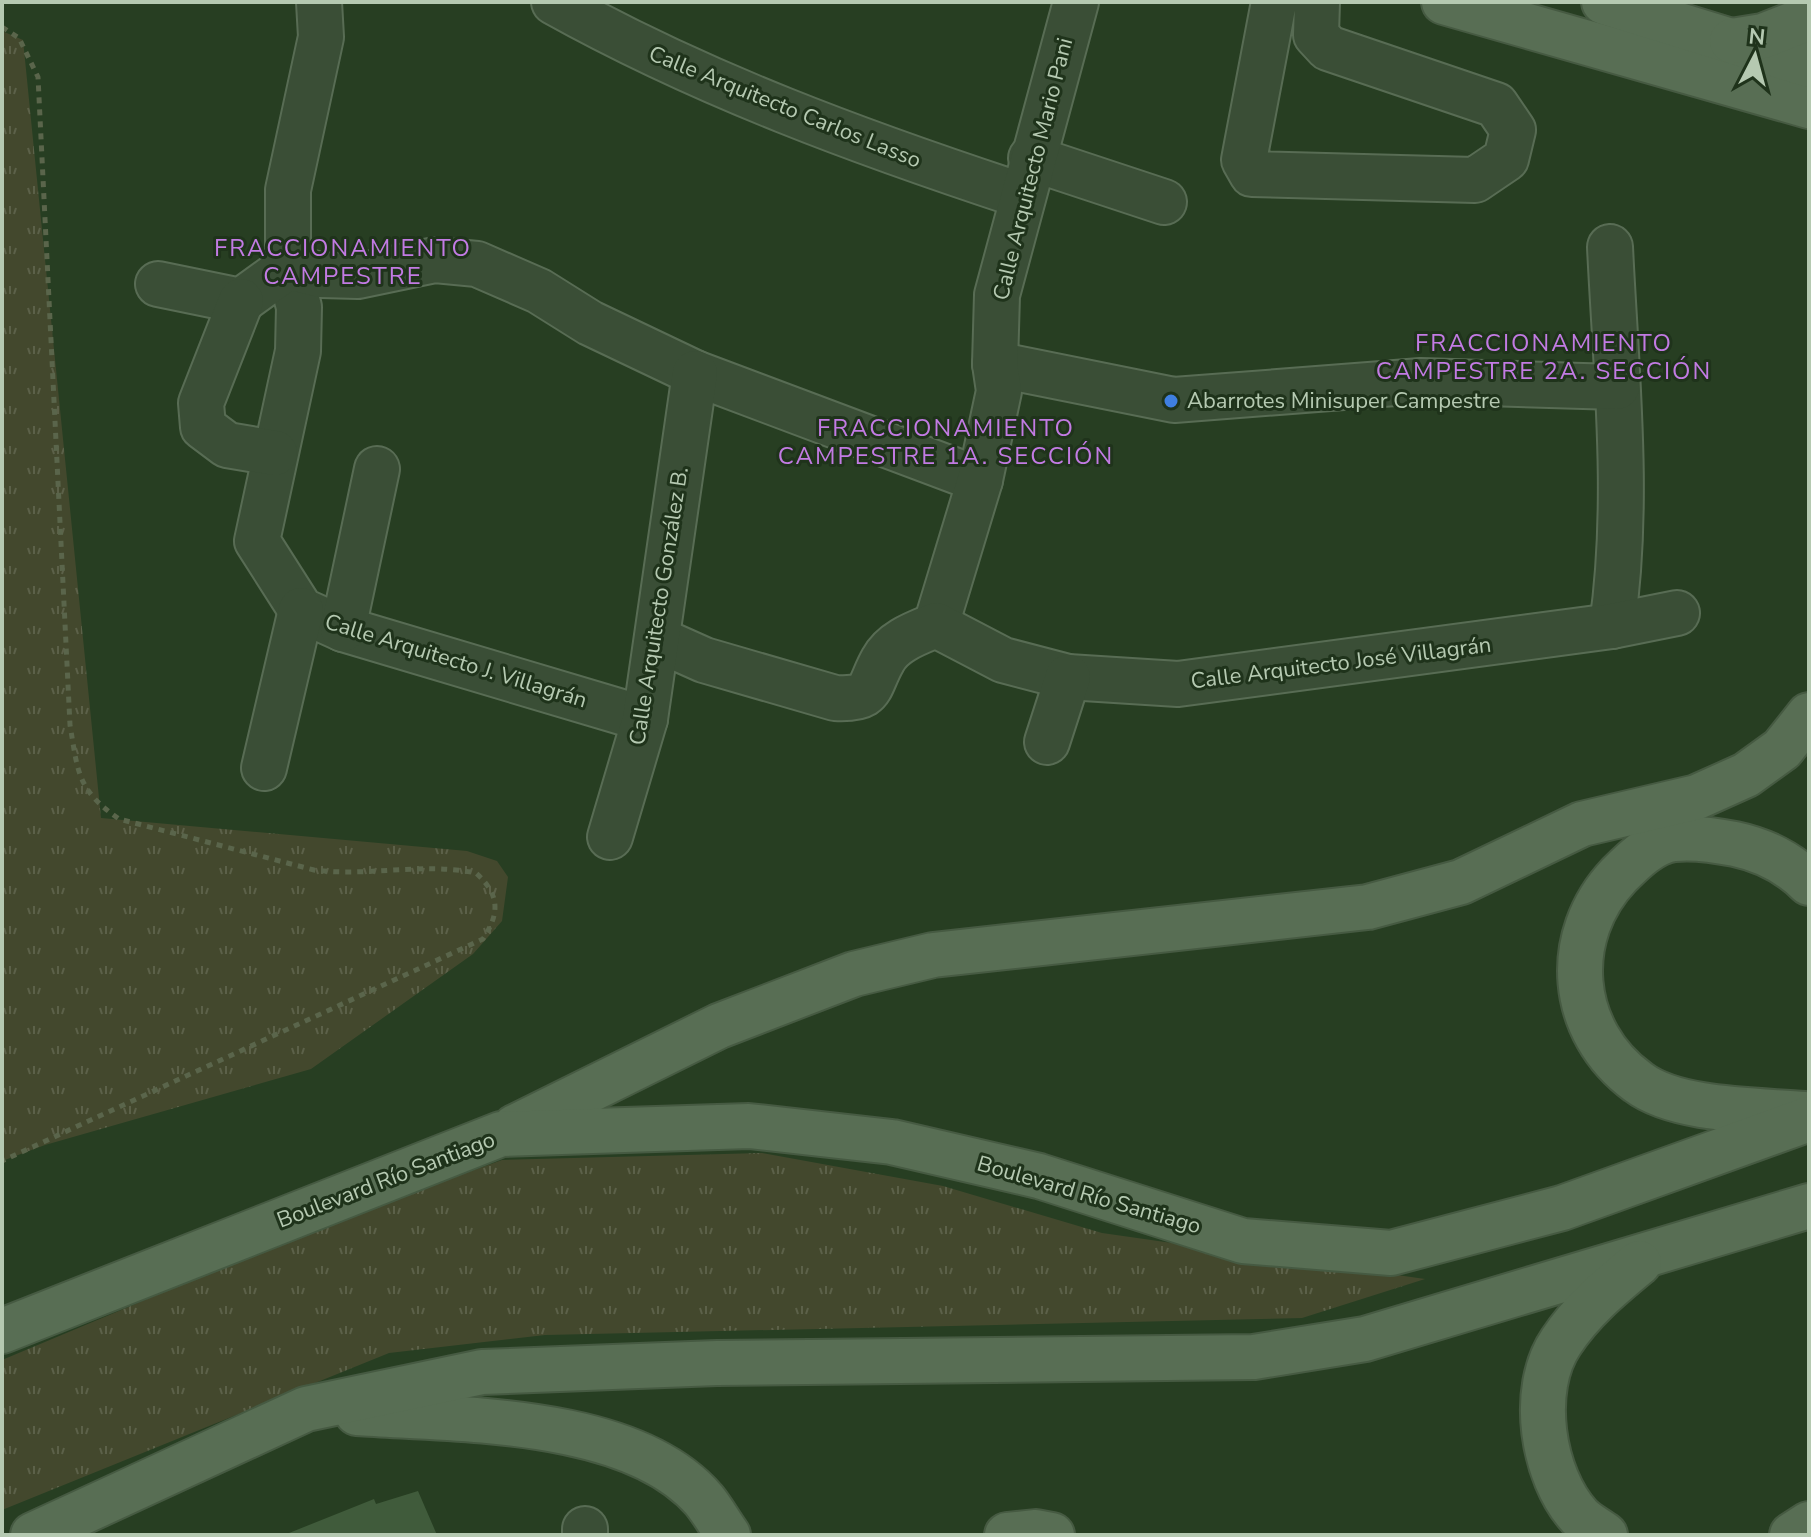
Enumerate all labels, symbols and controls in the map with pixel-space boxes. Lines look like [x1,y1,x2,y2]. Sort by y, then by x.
north arrow [1715,16,1795,96]
text: N [1747,21,1767,53]
street label: Calle Arquitecto Mario Pani [986,35,1080,303]
street label: Calle Arquitecto Carlos Lasso [644,39,926,175]
district label: FRACCIONAMIENTO CAMPESTRE [214,232,472,292]
district label: FRACCIONAMIENTO CAMPESTRE 2A. SECCIÓN [1376,327,1712,387]
place label: Abarrotes Minisuper Campestre [1187,386,1500,416]
marker: Abarrotes Minisuper Campestre [1162,392,1180,410]
district label: FRACCIONAMIENTO CAMPESTRE 1A. SECCIÓN [778,412,1114,472]
street label: Calle Arquitecto González B. [622,465,696,747]
street label: Calle Arquitecto J. Villagrán [321,607,591,715]
street label: Calle Arquitecto José Villagrán [1189,630,1493,696]
street label: Boulevard Río Santiago [273,1125,499,1235]
street label: Boulevard Río Santiago [974,1149,1204,1241]

